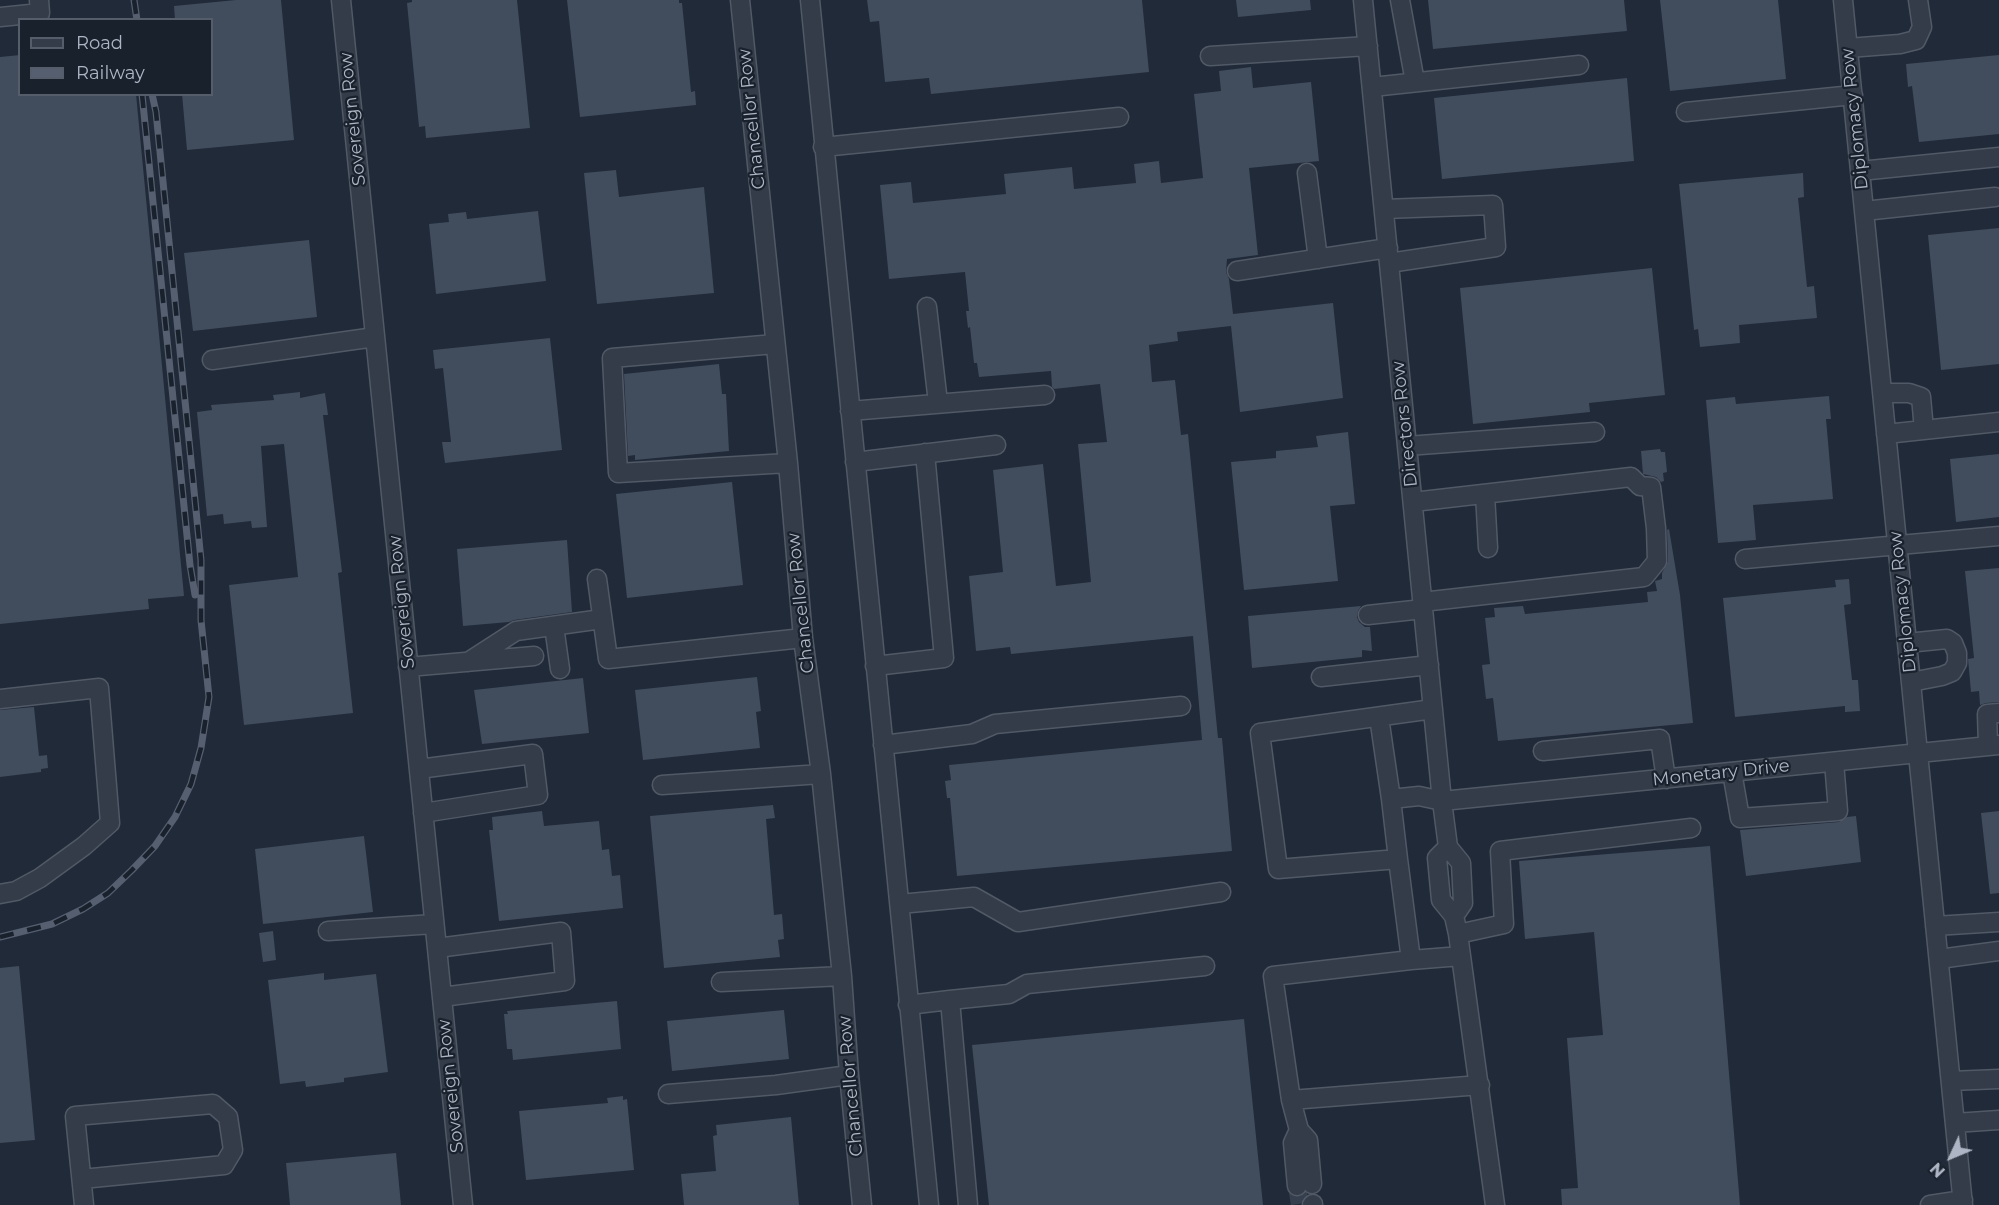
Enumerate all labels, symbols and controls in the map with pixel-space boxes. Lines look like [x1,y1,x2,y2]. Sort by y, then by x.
legend [18,18,213,96]
text: Road [76,32,123,54]
street label: Diplomacy Row [1837,47,1873,191]
street label: Chancellor Row [734,48,770,190]
street label: Sovereign Row [335,51,371,187]
text: Railway [76,62,145,84]
street label: Directors Row [1388,360,1422,488]
street label: Diplomacy Row [1885,530,1921,674]
street label: Chancellor Row [783,532,819,674]
street label: Sovereign Row [384,534,420,670]
street label: Monetary Drive [1651,755,1791,791]
street label: Chancellor Row [834,1015,868,1157]
street label: Sovereign Row [433,1018,469,1154]
north arrow [1921,1127,1981,1187]
text: N [1926,1159,1949,1181]

